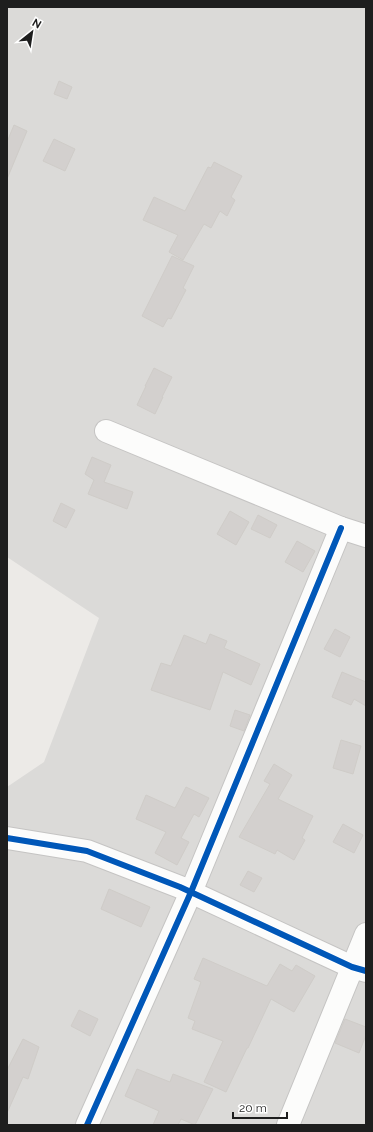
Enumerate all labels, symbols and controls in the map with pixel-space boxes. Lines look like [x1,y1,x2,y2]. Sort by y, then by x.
north arrow [12,12,52,52]
text: N [30,16,44,32]
scale bar [233,1094,287,1120]
text: 20 m [239,1101,267,1115]

